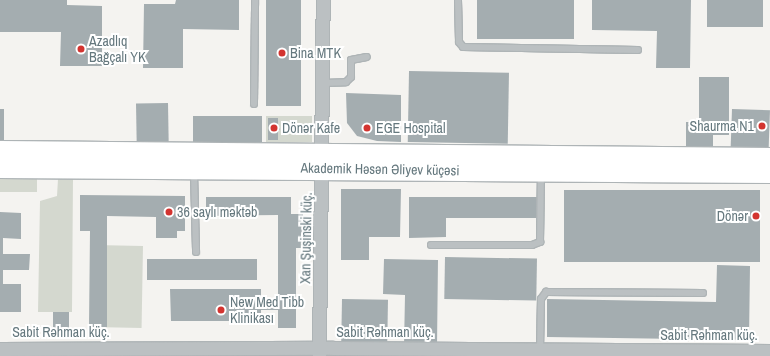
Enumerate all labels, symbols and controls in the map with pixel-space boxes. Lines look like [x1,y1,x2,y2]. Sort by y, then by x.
place label: Azadlıq Bağçalı YK [89,33,146,66]
marker: Azadlıq Bağçalı YK [76,44,86,54]
place label: Bina MTK [290,45,341,61]
marker: Bina MTK [277,48,287,58]
place label: Shaurma N1 [690,118,754,134]
place label: Dönər Kafe [282,120,340,136]
place label: EGE Hospital [376,120,446,136]
marker: Shaurma N1 [757,121,767,131]
marker: EGE Hospital [361,122,373,134]
marker: Dönər Kafe [269,123,279,133]
street label: Akademik Həsən Əliyev küçəsi [300,159,460,179]
street label: Xan Şuşinski küç. [297,192,315,284]
place label: 36 saylı məktəb [177,204,257,220]
marker: 36 saylı məktəb [164,207,174,217]
place label: Dönər [717,208,748,224]
marker: Dönər [751,211,761,221]
place label: New Med Tibb Klinikası [230,294,304,326]
marker: New Med Tibb Klinikası [215,304,227,316]
street label: Sabit Rəhman küç. [12,324,110,340]
street label: Sabit Rəhman küç. [336,324,434,340]
street label: Sabit Rəhman küç. [660,327,758,343]

